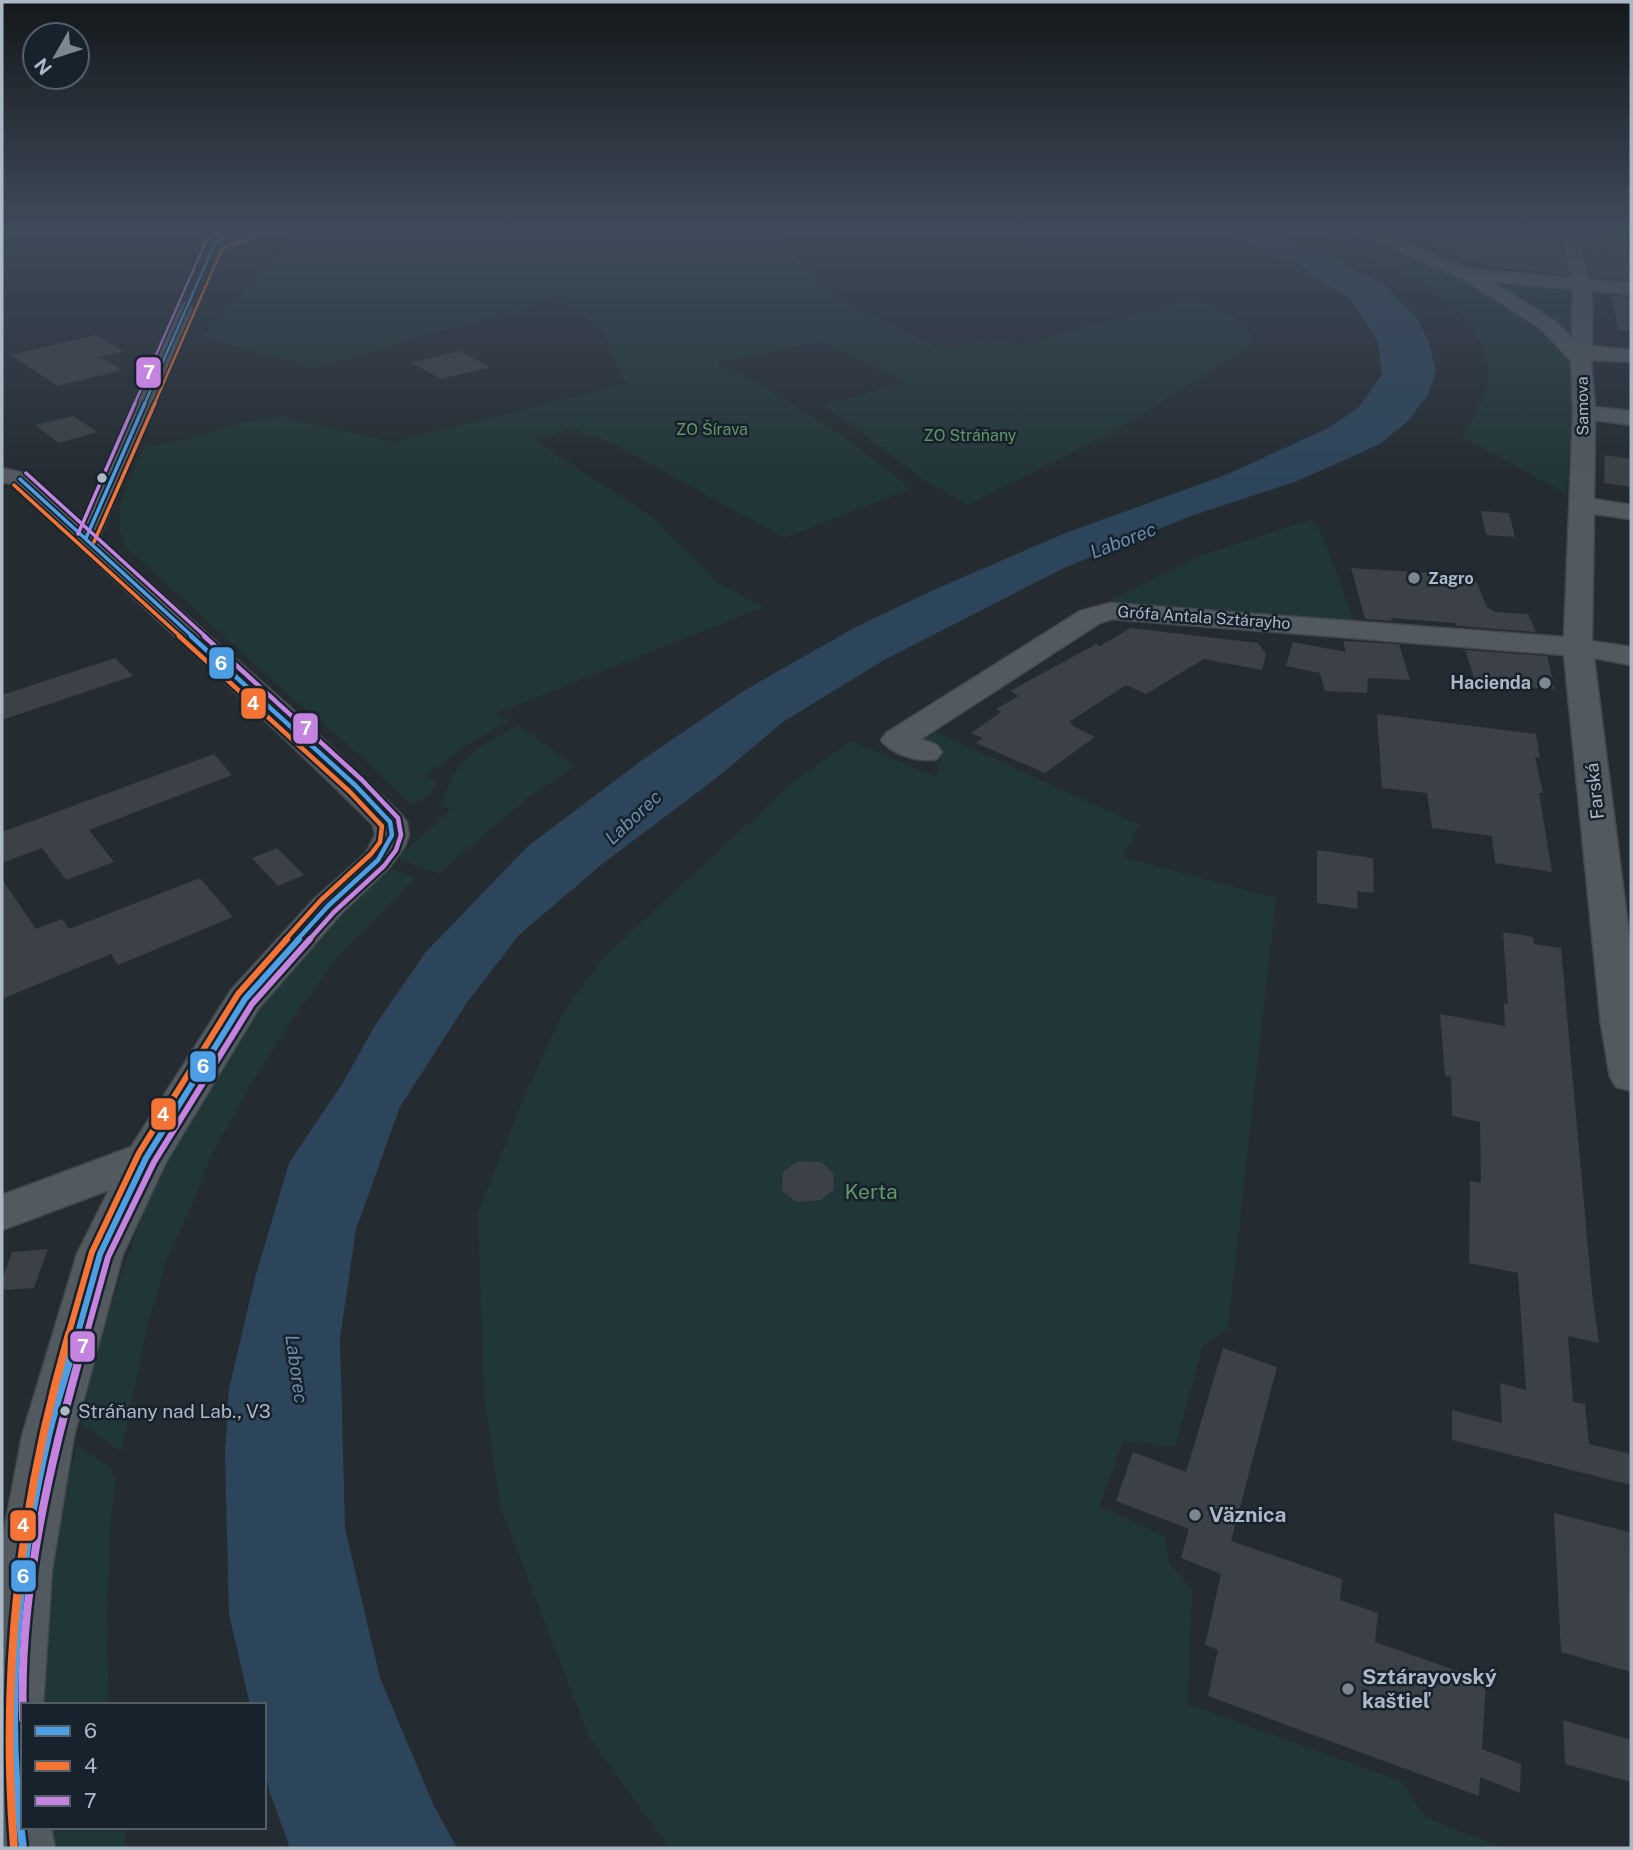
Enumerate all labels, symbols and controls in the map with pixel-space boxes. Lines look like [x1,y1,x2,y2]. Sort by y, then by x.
north arrow [21,21,91,91]
text: N [30,54,56,79]
line badge: 7 [135,356,162,389]
text: 7 [143,361,155,383]
street label: Samova [1572,376,1593,436]
park label: ZO Šírava [676,419,748,439]
park label: ZO Stráňany [924,426,1017,445]
unlabelled marker [95,471,109,485]
water label: Laborec [1087,517,1159,563]
place label: Zagro [1428,569,1474,588]
marker: Zagro [1406,570,1422,586]
street label: Grófa Antala Sztárayho [1117,602,1291,633]
line badge: 6 [208,646,235,680]
text: 6 [215,652,227,674]
place label: Hacienda [1450,672,1531,693]
marker: Hacienda [1537,675,1553,691]
line badge: 4 [240,687,267,720]
text: 4 [247,692,259,714]
line badge: 7 [292,712,319,745]
text: 7 [300,717,312,739]
street label: Farská [1581,762,1608,820]
water label: Laborec [600,785,666,849]
line badge: 6 [189,1050,217,1083]
text: 6 [197,1055,209,1077]
line badge: 4 [150,1097,177,1131]
text: 4 [157,1103,169,1125]
park label: Kerta [844,1179,898,1204]
line badge: 7 [69,1330,96,1363]
water label: Laborec [281,1333,313,1405]
text: 7 [77,1335,89,1357]
place label: Stráňany nad Lab., V3 [78,1400,271,1422]
marker: Stráňany nad Lab., V3 [58,1404,72,1418]
place label: Väznica [1209,1502,1286,1527]
marker: Väznica [1187,1507,1203,1523]
line badge: 4 [9,1509,37,1542]
text: 4 [17,1514,29,1536]
line badge: 6 [10,1559,37,1593]
text: 6 [17,1565,29,1587]
place label: Sztárayovský kaštieľ [1362,1664,1497,1713]
marker: Sztárayovský kaštieľ [1340,1681,1356,1697]
legend [21,1703,266,1829]
text: 6 [84,1718,97,1743]
text: 4 [84,1753,97,1778]
text: 7 [84,1788,97,1813]

